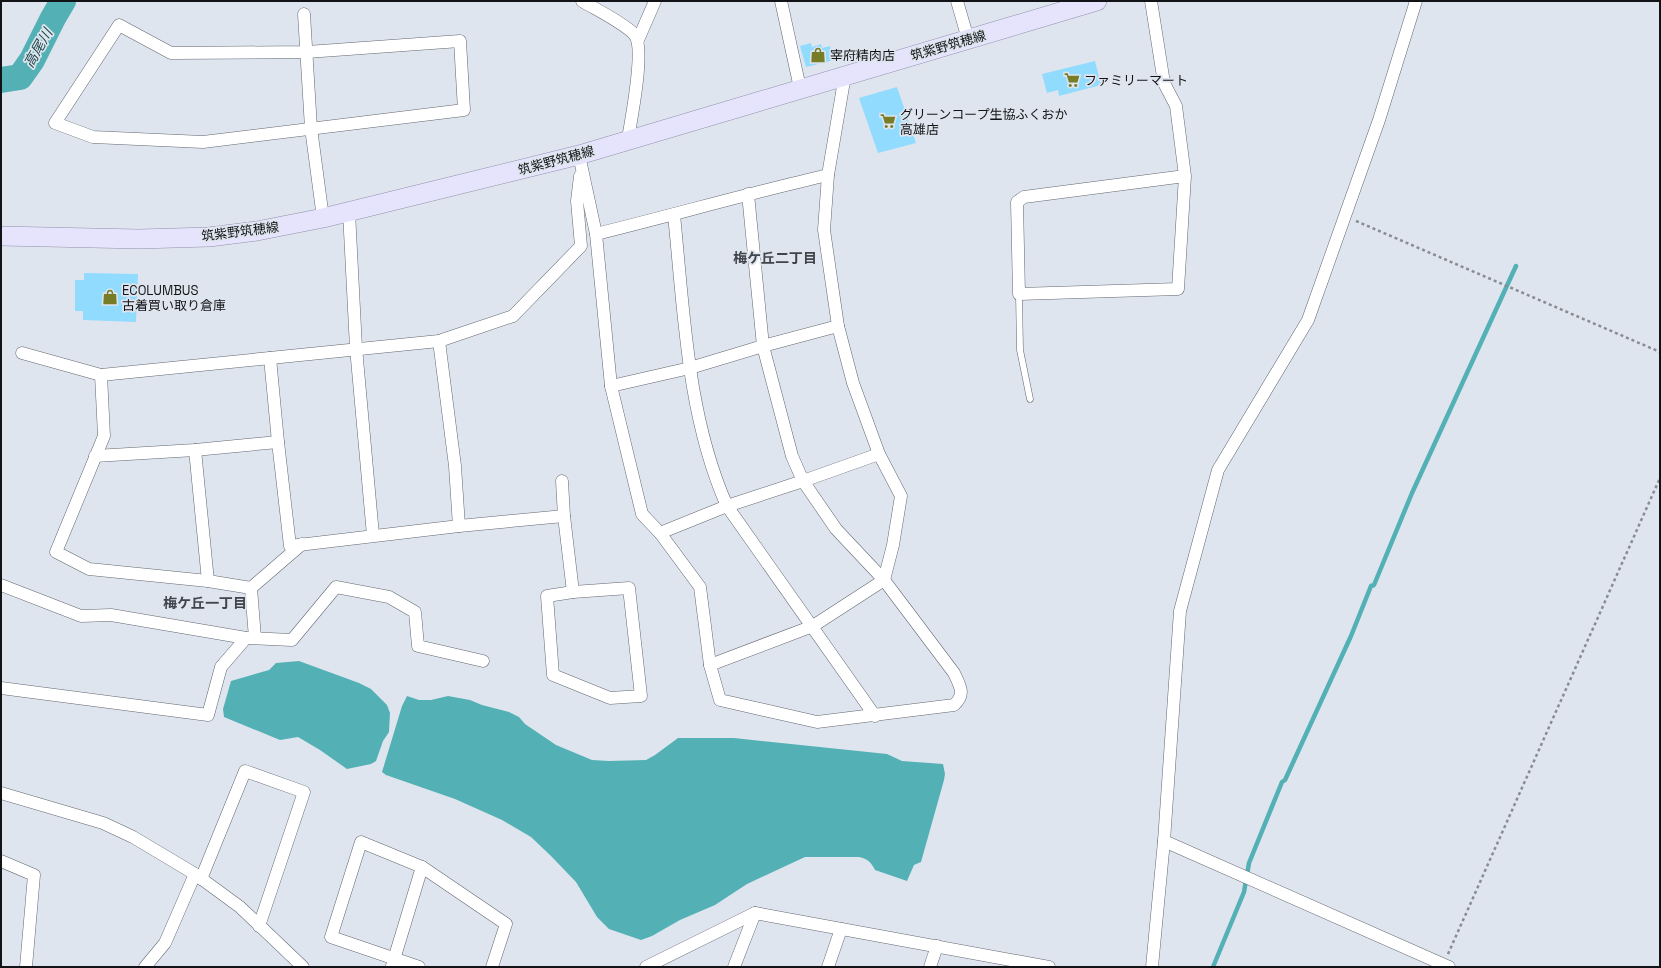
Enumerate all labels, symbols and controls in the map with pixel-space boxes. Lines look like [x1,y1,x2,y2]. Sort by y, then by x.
water label: 高尾川 [20,24,57,71]
street label: 筑紫野筑穂線 [908,27,988,64]
shop icon: 宰府精肉店 [809,46,827,64]
place label: 宰府精肉店 [830,47,895,64]
supermarket icon: ファミリーマート [1063,71,1081,89]
place label: ファミリーマート [1084,72,1188,89]
place label: グリーンコープ生協ふくおか 高雄店 [900,106,1068,138]
supermarket icon: グリーンコープ生協ふくおか 高雄店 [879,112,897,130]
street label: 筑紫野筑穂線 [516,142,596,179]
street label: 筑紫野筑穂線 [200,218,280,245]
district label: 梅ケ丘二丁目 [733,249,817,267]
place label: ECOLUMBUS 古着買い取り倉庫 [122,282,226,314]
shop icon: ECOLUMBUS 古着買い取り倉庫 [101,288,119,306]
district label: 梅ケ丘一丁目 [163,594,247,612]

